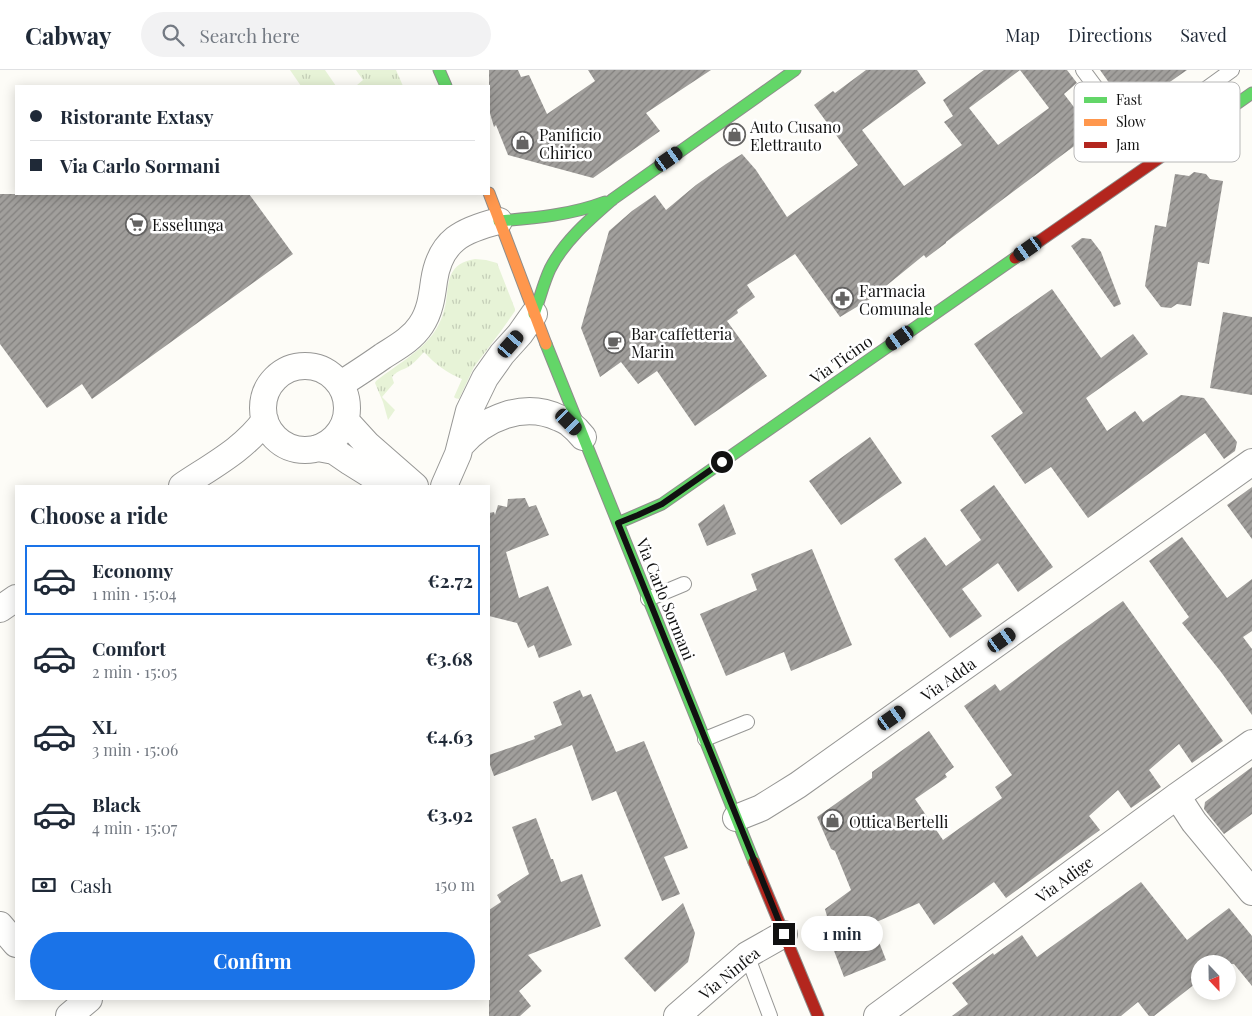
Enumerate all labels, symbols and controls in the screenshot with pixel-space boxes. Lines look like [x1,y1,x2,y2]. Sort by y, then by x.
search box [141,12,491,57]
text: Cabway [25,19,111,51]
icon: search [159,21,187,49]
text: Search here [199,22,300,48]
text: Map [1005,23,1040,47]
text: Directions [1068,23,1152,47]
text: Saved [1180,23,1227,47]
legend [1074,82,1240,162]
text: Fast [1116,90,1143,109]
text: Ristorante Extasy [60,103,214,129]
text: Slow [1116,112,1146,131]
place label: Auto Cusano Elettrauto [749,116,841,155]
shop icon: Auto Cusano Elettrauto [722,123,746,147]
place label: Panificio Chirico [539,124,602,163]
shop icon: Panificio Chirico [511,131,535,155]
text: Jam [1115,135,1140,154]
car [652,144,685,174]
text: Via Carlo Sormani [60,152,220,178]
supermarket icon: Esselunga [124,212,148,236]
place label: Esselunga [152,214,224,235]
car [1011,234,1044,264]
place label: Farmacia Comunale [859,280,932,319]
pharmacy icon: Farmacia Comunale [831,287,855,311]
place label: Bar caffetteria Marin [631,323,732,362]
car [883,323,916,353]
car [495,328,526,360]
cafe icon: Bar caffetteria Marin [603,330,627,354]
street label: Via Ticino [805,330,876,389]
car [553,406,584,438]
route start [711,451,733,473]
text: Choose a ride [30,500,168,530]
street label: Via Carlo Sormani [632,534,700,663]
text: Economy [92,557,173,583]
icon: car [32,558,77,603]
text: €2.72 [428,567,473,593]
text: 1 min · 15:04 [92,583,177,604]
car [985,625,1018,655]
text: Comfort [92,635,166,661]
icon: car [32,636,77,681]
text: €3.68 [425,645,473,671]
street label: Via Adda [916,653,980,706]
text: 2 min · 15:05 [92,661,177,682]
car [875,703,908,733]
text: XL [92,713,117,739]
icon: car [32,714,77,759]
text: €4.63 [426,723,473,749]
text: 3 min · 15:06 [92,739,178,760]
text: Black [92,791,141,817]
icon: car [32,792,77,837]
text: €3.92 [426,801,473,827]
shop icon: Ottica Bertelli [821,809,845,833]
place label: Ottica Bertelli [849,811,949,832]
text: 4 min · 15:07 [92,817,177,838]
street label: Via Adige [1030,851,1097,907]
icon: cash [30,871,58,899]
text: Cash [70,872,112,898]
text: 150 m [435,874,475,895]
callout: 1 min [802,916,884,952]
route end [773,923,795,945]
text: 1 min [822,923,862,944]
button: Confirm [30,932,475,990]
street label: Via Ninfea [693,942,764,1005]
north arrow [1191,955,1236,1000]
map controls [1191,955,1236,1000]

